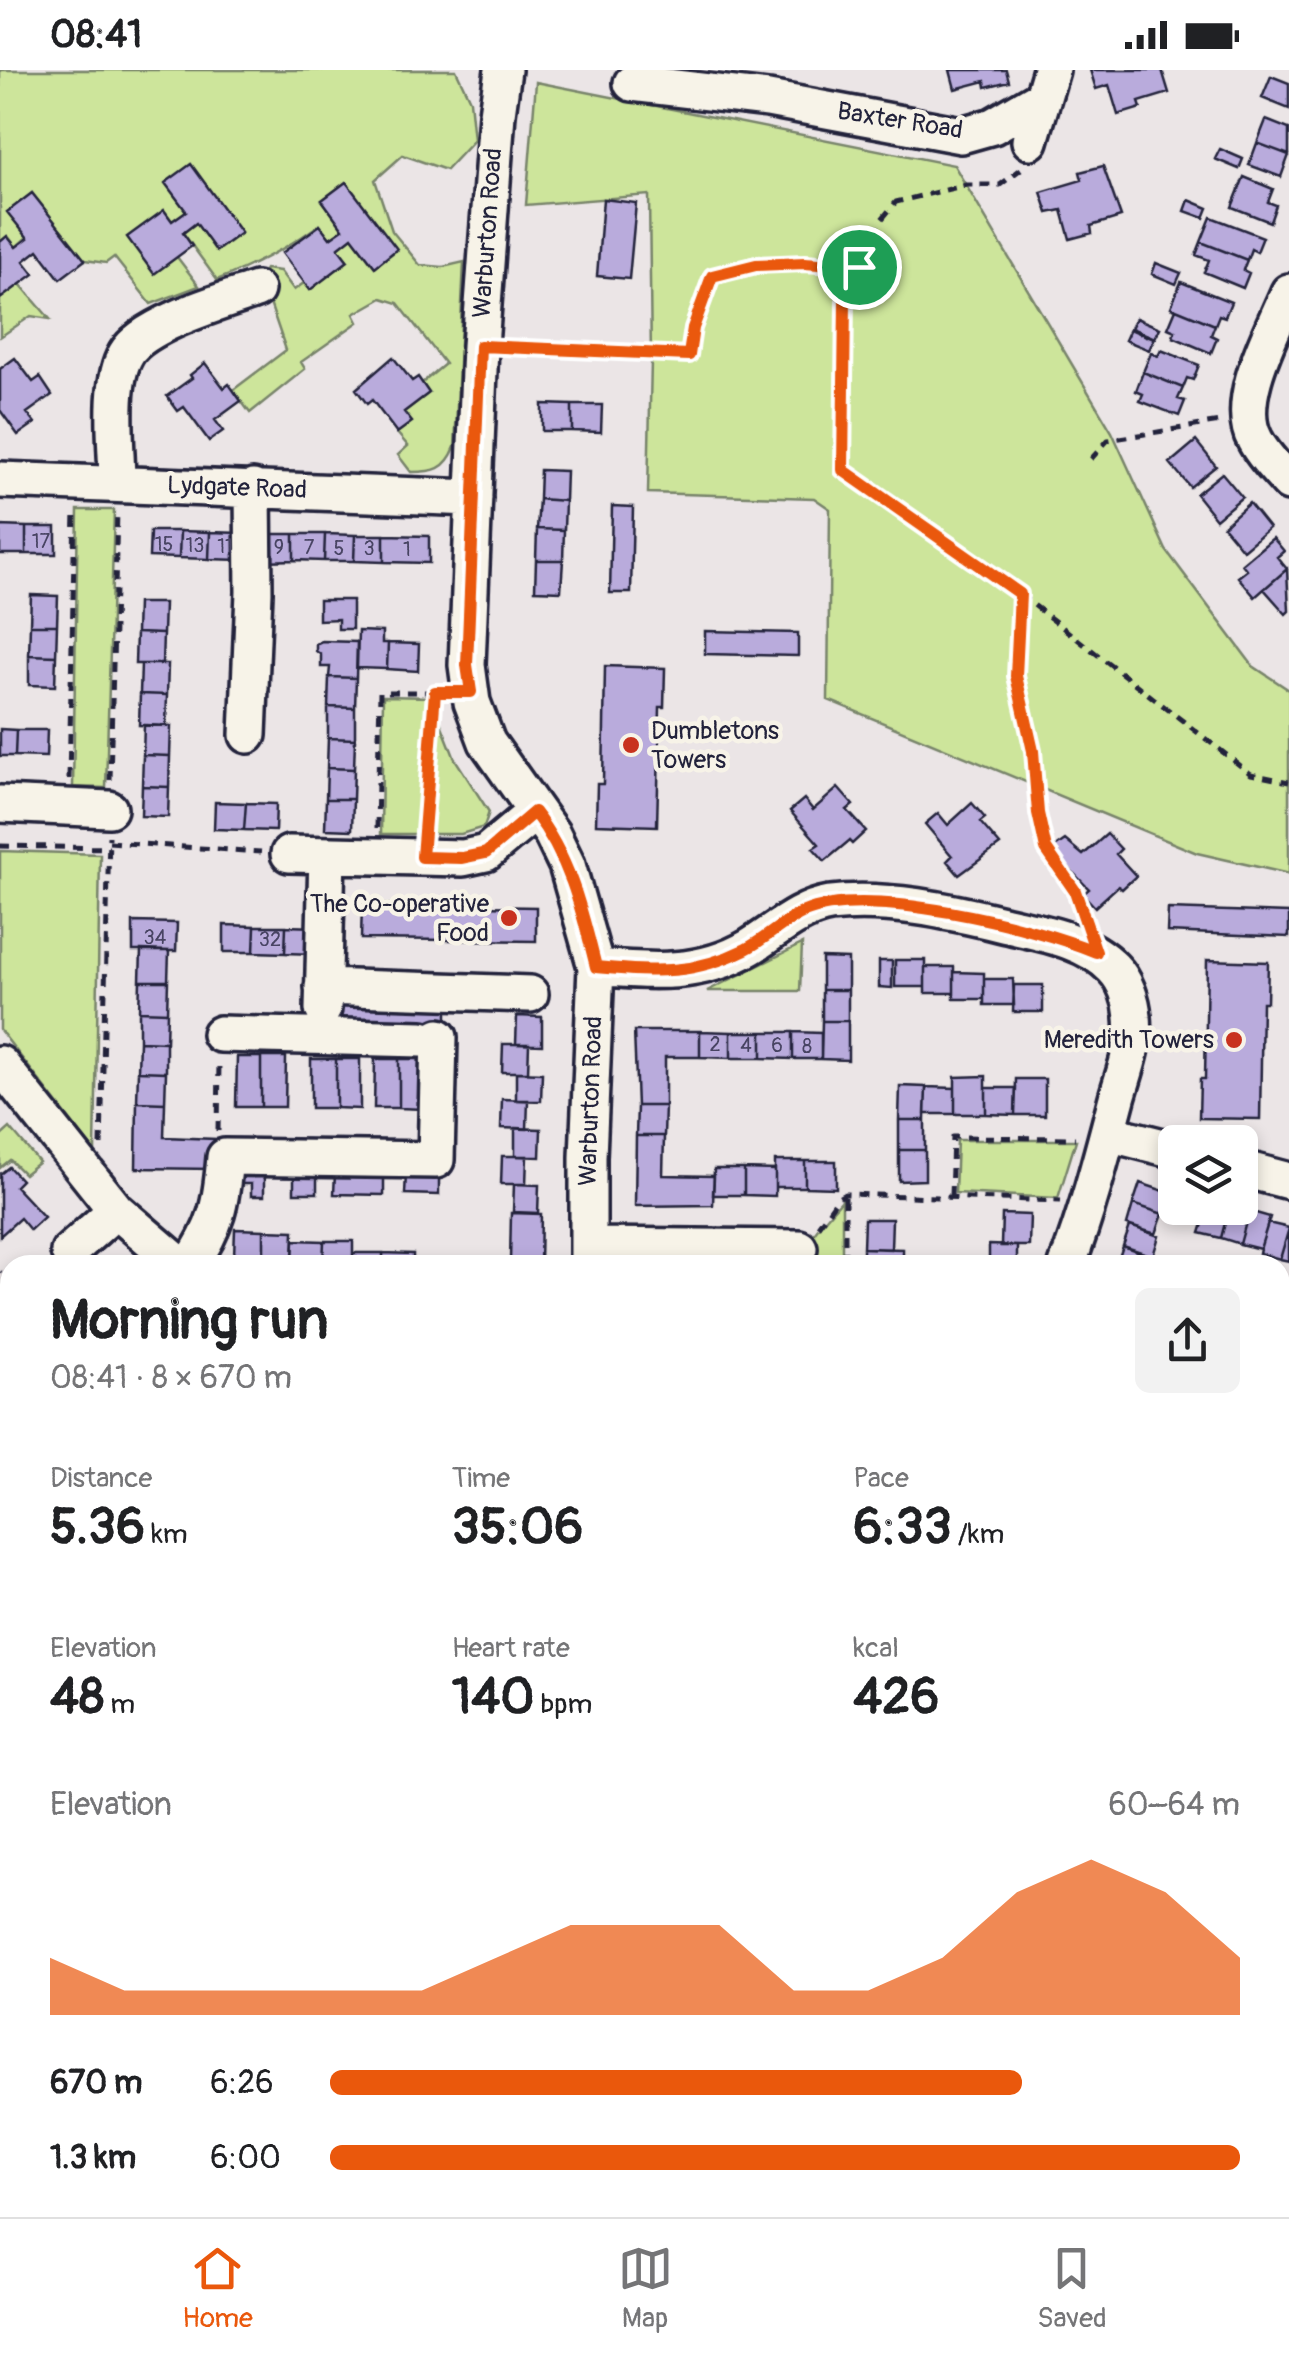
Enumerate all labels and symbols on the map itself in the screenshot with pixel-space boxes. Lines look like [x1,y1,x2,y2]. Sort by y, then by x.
street label: Baxter Road [835,96,965,146]
street label: Warburton Road [467,147,509,319]
pin [817,225,902,310]
street label: Lydgate Road [167,470,307,506]
house number: 17 [32,529,51,554]
house number: 15 [155,532,173,557]
house number: 13 [186,533,204,558]
house number: 11 [217,534,233,559]
house number: 9 [274,535,284,560]
house number: 7 [304,535,315,560]
house number: 5 [334,536,344,561]
house number: 3 [363,536,375,561]
house number: 1 [403,537,411,562]
place label: Dumbletons Towers [651,716,779,776]
marker: Dumbletons Towers [620,734,642,756]
place label: The Co-operative Food [310,889,490,949]
marker: The Co-operative Food [498,907,520,929]
house number: 34 [144,925,167,950]
house number: 32 [259,927,281,952]
street label: Warburton Road [573,1015,609,1187]
place label: Meredith Towers [1044,1025,1214,1056]
marker: Meredith Towers [1223,1029,1245,1051]
house number: 2 [709,1032,721,1057]
house number: 4 [740,1033,752,1058]
house number: 6 [771,1033,783,1058]
house number: 8 [802,1034,812,1059]

